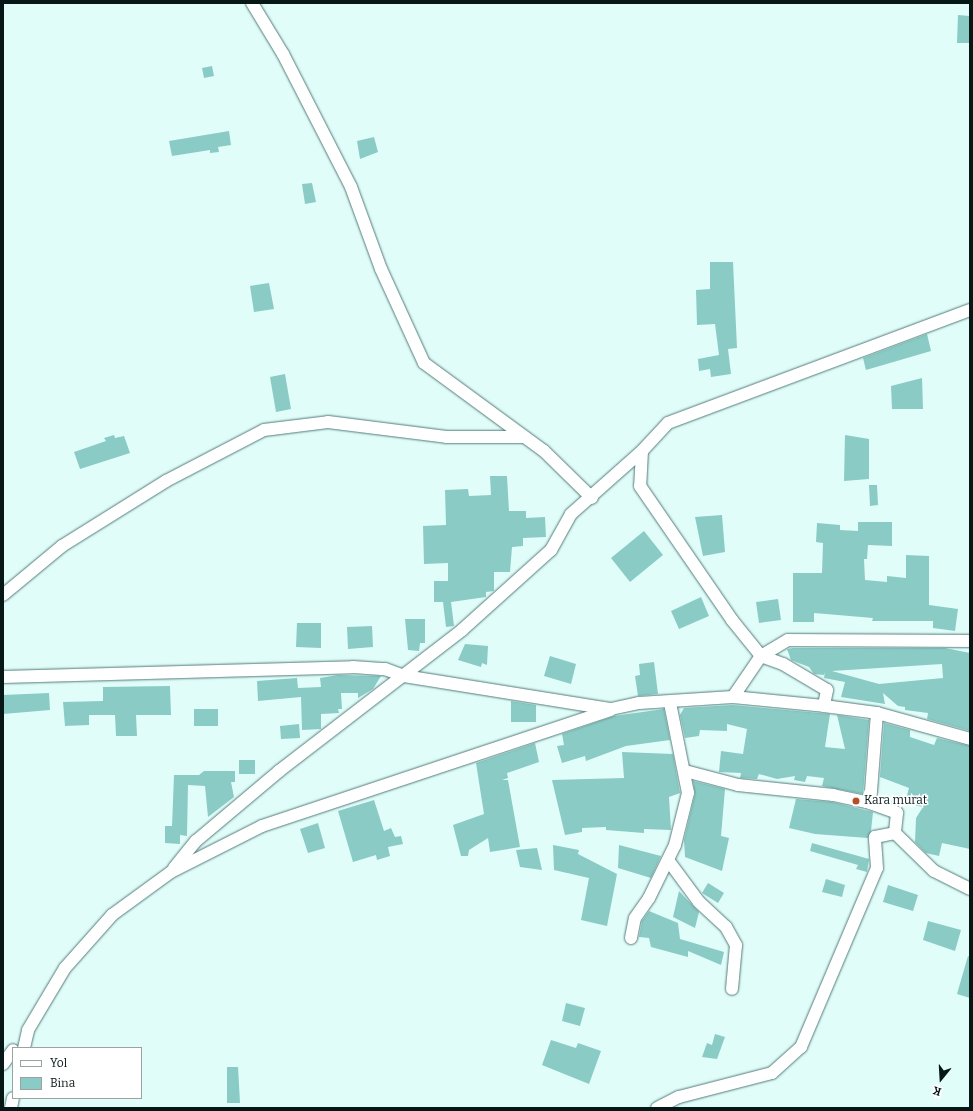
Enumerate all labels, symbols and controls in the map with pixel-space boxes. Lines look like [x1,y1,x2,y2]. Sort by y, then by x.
place label: Kara murat [864,794,927,808]
marker: Kara murat [851,796,861,806]
legend [12,1047,142,1099]
text: Yol [50,1056,67,1070]
north arrow [921,1059,961,1099]
text: Bina [50,1076,75,1090]
text: K [931,1083,943,1098]

